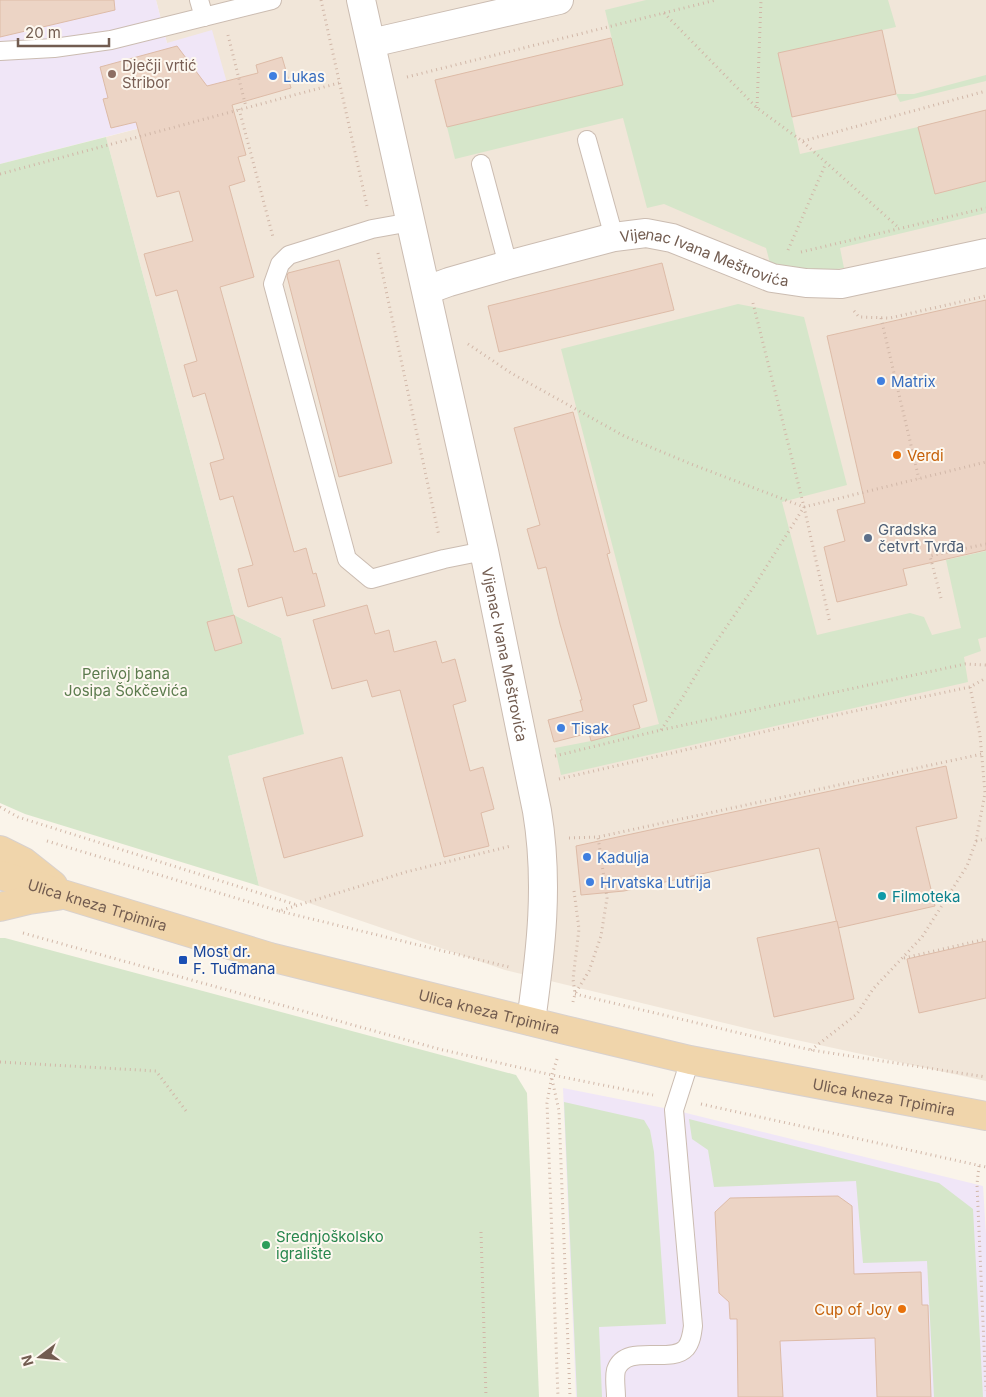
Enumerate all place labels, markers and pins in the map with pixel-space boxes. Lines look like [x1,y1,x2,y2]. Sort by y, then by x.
place label: Dječji vrtić Stribor [122,56,197,92]
place label: Lukas [283,67,325,86]
marker: Dječji vrtić Stribor [106,68,118,80]
marker: Lukas [267,70,279,82]
place label: Matrix [891,372,936,391]
marker: Matrix [875,375,887,387]
place label: Verdi [907,446,944,465]
marker: Verdi [891,449,903,461]
place label: Gradska četvrt Tvrđa [878,520,964,556]
marker: Gradska četvrt Tvrđa [862,532,874,544]
place label: Tisak [571,719,610,738]
marker: Tisak [555,722,567,734]
place label: Kadulja [597,848,649,867]
marker: Kadulja [581,851,593,863]
place label: Hrvatska Lutrija [600,873,711,892]
marker: Hrvatska Lutrija [584,876,596,888]
place label: Filmoteka [892,887,960,906]
marker: Filmoteka [876,890,888,902]
place label: Most dr. F. Tuđmana [193,942,275,978]
marker: Most dr. F. Tuđmana [177,954,189,966]
place label: Srednjoškolsko igralište [276,1227,384,1263]
marker: Srednjoškolsko igralište [260,1239,272,1251]
place label: Cup of Joy [814,1300,893,1319]
marker: Cup of Joy [896,1303,908,1315]

